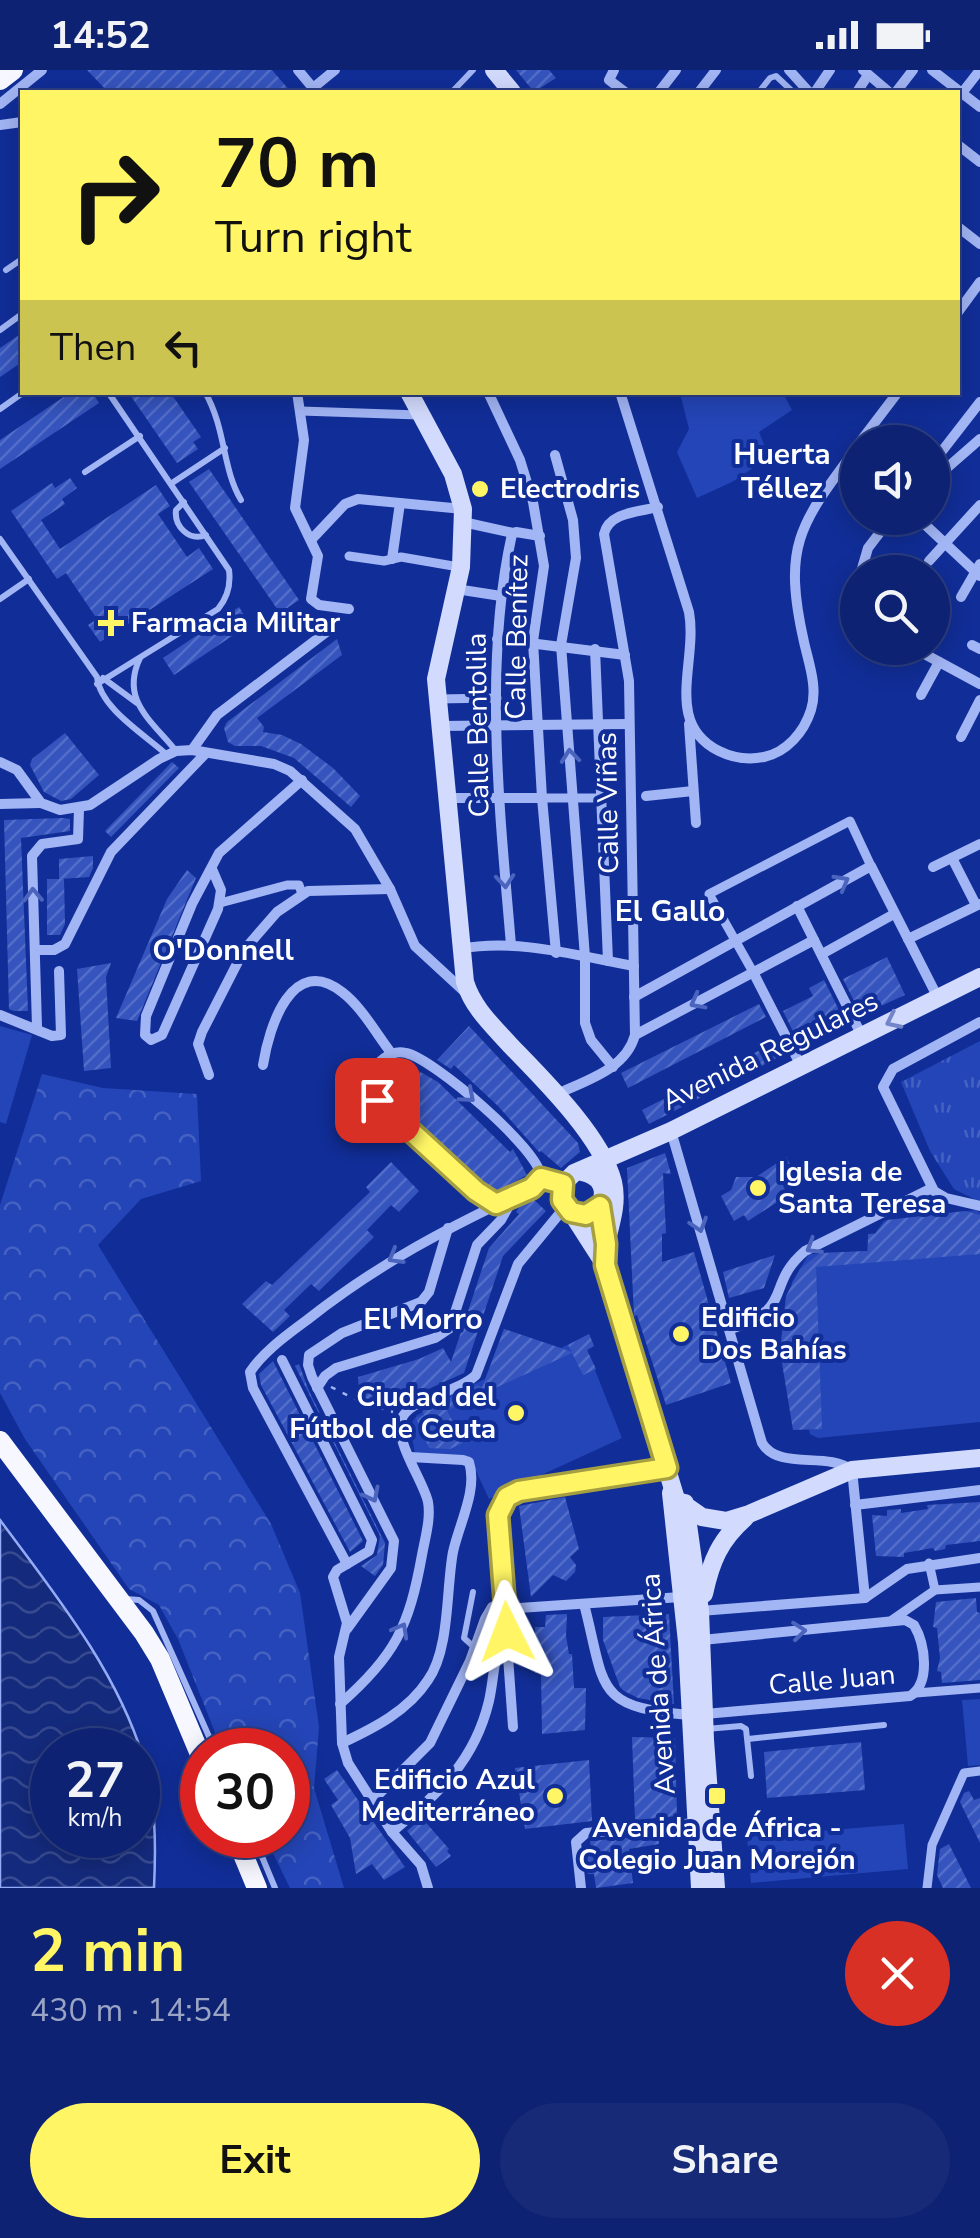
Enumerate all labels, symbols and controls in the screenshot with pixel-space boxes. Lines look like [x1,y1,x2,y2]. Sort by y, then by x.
text: 14:52 [50,10,151,61]
text: 70 m [215,116,379,212]
icon: right [50,130,180,260]
text: Turn right [215,207,412,268]
icon: left [156,320,211,375]
text: Then [50,322,136,373]
map controls [840,425,950,665]
button: sound [840,425,950,535]
district label: Huerta Téllez [733,434,831,509]
place label: Electrodris [500,470,640,508]
marker: Electrodris [469,478,491,500]
street label: Calle Benítez [497,554,537,720]
button: search [840,555,950,665]
place label: Farmacia Militar [131,604,340,642]
marker: Farmacia Militar [100,612,122,634]
street label: Calle Bentolila [457,632,499,818]
street label: Calle Viñas [588,732,628,874]
one-way arrow [559,747,581,763]
one-way arrow [494,873,516,889]
one-way arrow [831,874,849,894]
one-way arrow [23,886,44,902]
district label: El Gallo [615,891,725,932]
district label: O'Donnell [152,930,294,971]
street label: Avenida Regulares [655,982,885,1120]
one-way arrow [690,990,708,1009]
one-way arrow [885,1008,903,1028]
pin [335,1058,420,1143]
icon: arrive [350,1073,405,1128]
one-way arrow [456,1085,475,1103]
place label: Iglesia de Santa Teresa [778,1153,946,1223]
marker: Iglesia de Santa Teresa [747,1177,769,1199]
one-way arrow [687,1215,708,1232]
one-way arrow [806,1235,824,1254]
one-way arrow [388,1244,406,1264]
district label: El Morro [363,1299,483,1340]
place label: Edificio Dos Bahías [701,1299,847,1369]
marker: Edificio Dos Bahías [670,1323,692,1345]
place label: Ciudad del Fútbol de Ceuta [289,1378,496,1448]
marker: Ciudad del Fútbol de Ceuta [505,1402,527,1424]
one-way arrow [360,1485,380,1503]
street label: Avenida de África [631,1572,685,1796]
position arrow [455,1580,559,1684]
one-way arrow [791,1620,807,1642]
one-way arrow [388,1622,408,1640]
street label: Calle Juan [767,1656,897,1704]
speed limit sign: 30 [180,1728,310,1858]
text: 27 [65,1746,125,1815]
place label: Edificio Azul Mediterráneo [361,1761,535,1831]
marker: Edificio Azul Mediterráneo [544,1785,566,1807]
marker: Avenida de África - Colegio Juan Morejón [706,1785,728,1807]
text: km/h [67,1801,123,1835]
place label: Avenida de África - Colegio Juan Morejón [578,1809,856,1879]
text: 2 min [30,1910,185,1992]
button: close [845,1921,950,2026]
text: 430 m · 14:54 [30,1989,231,2032]
button: Exit [30,2103,480,2218]
button: Share [500,2103,950,2218]

